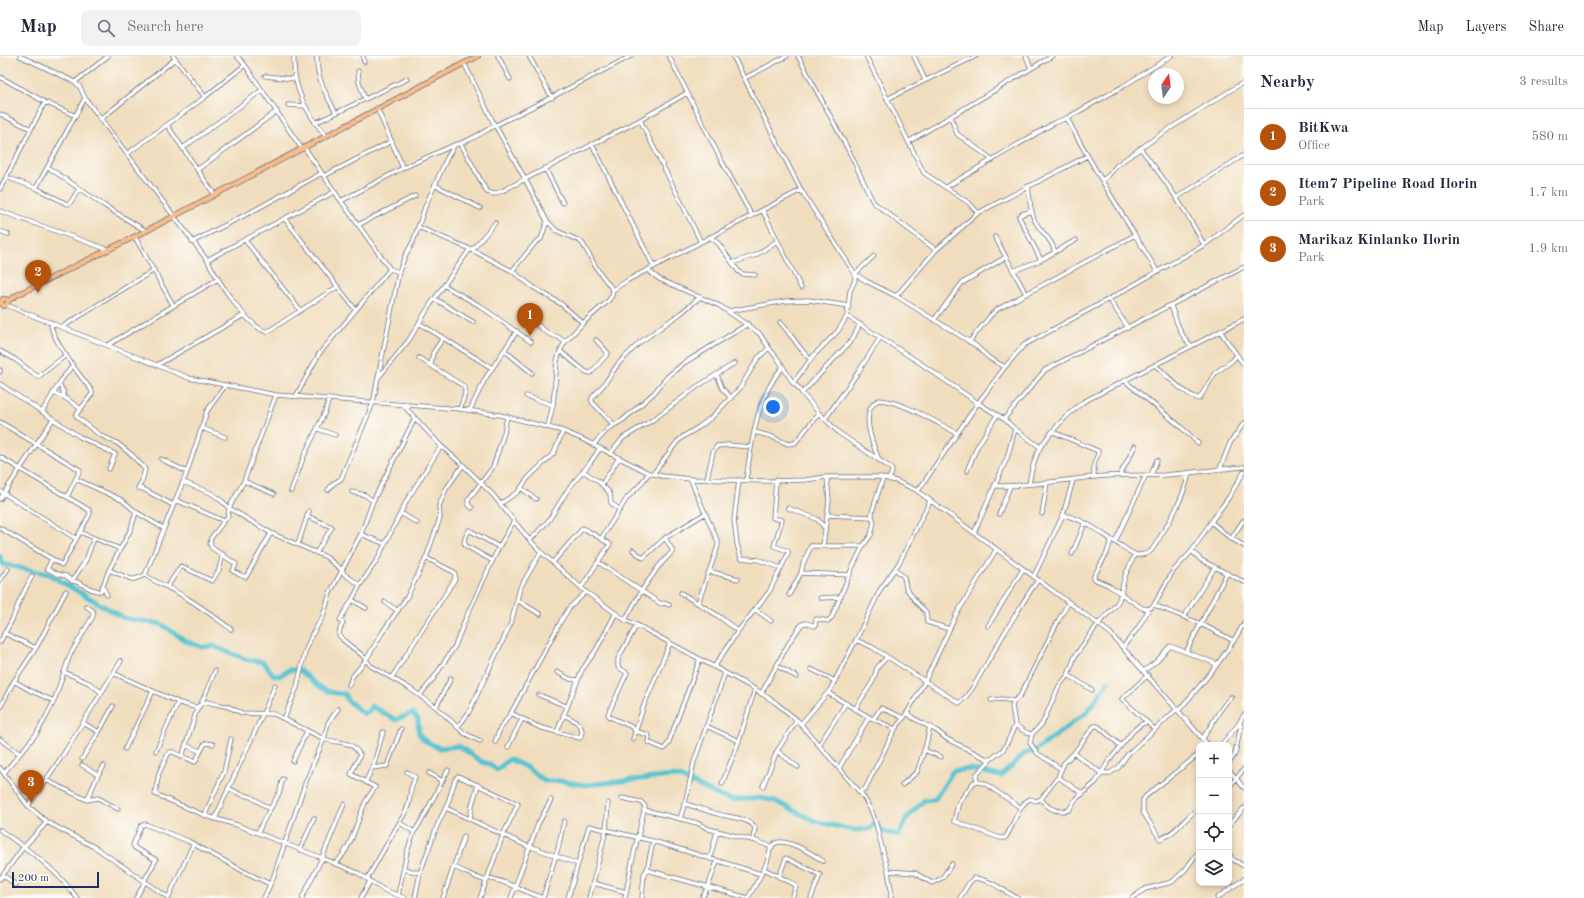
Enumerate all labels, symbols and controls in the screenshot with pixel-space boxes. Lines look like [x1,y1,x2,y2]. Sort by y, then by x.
search box [81,10,361,46]
icon: search [95,17,117,39]
text: Map [20,18,57,37]
text: Search here [127,20,204,35]
text: Map [1418,20,1444,34]
text: Layers [1466,20,1507,34]
text: Share [1529,20,1564,34]
north arrow [1148,68,1184,104]
text: Nearby [1260,74,1315,91]
text: 3 results [1519,75,1568,88]
text: BitKwa [1298,121,1349,136]
text: 1 [1269,130,1277,143]
text: 580 m [1531,130,1568,143]
text: Office [1298,139,1330,152]
text: Item7 Pipeline Road Ilorin [1298,177,1477,192]
text: 2 [1269,186,1277,199]
text: 1.7 km [1529,186,1568,199]
text: Park [1298,195,1325,208]
text: Marikaz Kinlanko Ilorin [1298,233,1460,248]
text: 3 [1269,242,1277,255]
text: 1.9 km [1529,242,1568,255]
text: Park [1298,251,1325,264]
pin: 2 [25,260,51,293]
pin: 1 [517,303,543,336]
your location [763,397,783,417]
map controls [1196,742,1232,886]
button: + [1196,742,1232,778]
pin: 3 [18,770,44,803]
button: − [1196,778,1232,814]
button: locate [1196,814,1232,850]
button: layers [1196,850,1232,886]
scale bar [12,870,99,889]
text: 200 m [18,873,49,884]

